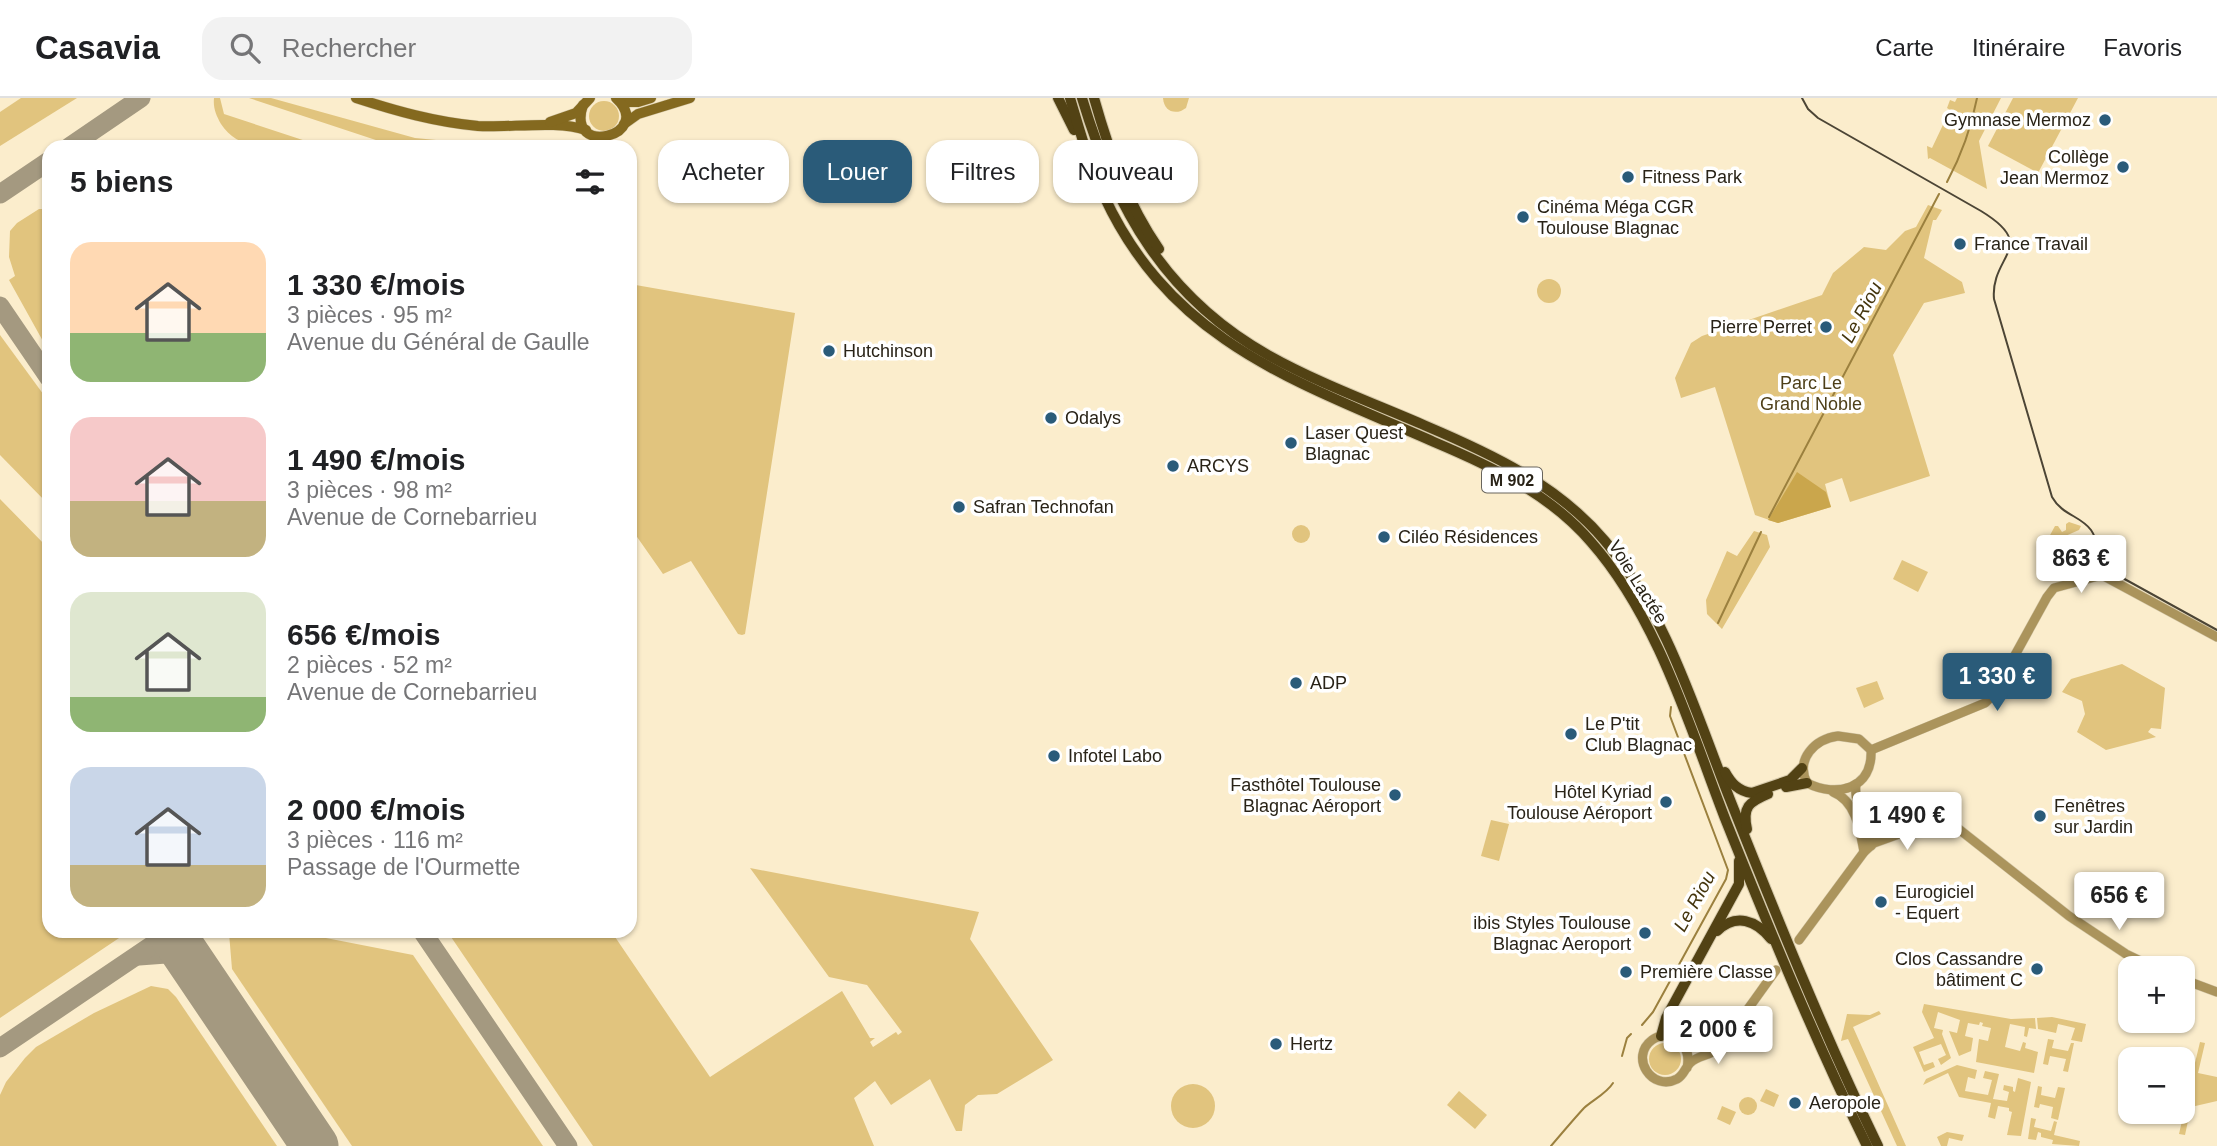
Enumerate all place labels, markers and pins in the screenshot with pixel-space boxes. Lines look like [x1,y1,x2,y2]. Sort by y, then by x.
place label: Gymnase Mermoz [1944,110,2091,130]
marker: Gymnase Mermoz [2097,112,2113,128]
place label: Collège Jean Mermoz [2000,147,2109,188]
marker: Collège Jean Mermoz [2115,159,2131,175]
place label: Fitness Park [1642,167,1743,187]
marker: Fitness Park [1620,169,1636,185]
place label: Cinéma Méga CGR Toulouse Blagnac [1537,197,1694,238]
marker: Cinéma Méga CGR Toulouse Blagnac [1515,209,1531,225]
place label: France Travail [1974,234,2088,254]
marker: France Travail [1952,236,1968,252]
place label: Pierre Perret [1710,317,1812,337]
marker: Pierre Perret [1818,319,1834,335]
place label: Hutchinson [843,341,933,361]
marker: Hutchinson [821,343,837,359]
place label: Odalys [1065,408,1121,428]
marker: Odalys [1043,410,1059,426]
place label: Laser Quest Blagnac [1305,423,1403,464]
marker: Laser Quest Blagnac [1283,435,1299,451]
place label: ARCYS [1187,456,1249,476]
marker: ARCYS [1165,458,1181,474]
place label: Safran Technofan [973,497,1114,517]
marker: Safran Technofan [951,499,967,515]
place label: Ciléo Résidences [1398,527,1538,547]
marker: Ciléo Résidences [1376,529,1392,545]
pin: 863 € [2032,536,2130,595]
pin: 1 330 € [1932,654,2062,713]
place label: ADP [1310,673,1347,693]
marker: ADP [1288,675,1304,691]
place label: Le P'tit Club Blagnac [1585,714,1692,755]
marker: Le P'tit Club Blagnac [1563,726,1579,742]
place label: Infotel Labo [1068,746,1162,766]
marker: Infotel Labo [1046,748,1062,764]
place label: Fasthôtel Toulouse Blagnac Aéroport [1230,775,1381,816]
place label: Hôtel Kyriad Toulouse Aéroport [1507,782,1652,823]
marker: Fasthôtel Toulouse Blagnac Aéroport [1387,787,1403,803]
pin: 1 490 € [1842,792,1972,852]
marker: Hôtel Kyriad Toulouse Aéroport [1658,794,1674,810]
place label: Fenêtres sur Jardin [2054,796,2133,837]
marker: Fenêtres sur Jardin [2032,808,2048,824]
pin: 656 € [2070,872,2168,932]
place label: Eurogiciel - Equert [1895,882,1974,923]
marker: Eurogiciel - Equert [1873,894,1889,910]
place label: ibis Styles Toulouse Blagnac Aeroport [1473,913,1631,954]
marker: ibis Styles Toulouse Blagnac Aeroport [1637,925,1653,941]
place label: Clos Cassandre bâtiment C [1895,949,2023,990]
marker: Clos Cassandre bâtiment C [2029,961,2045,977]
place label: Première Classe [1640,962,1773,982]
marker: Première Classe [1618,964,1634,980]
pin: 2 000 € [1653,1006,1783,1066]
place label: Hertz [1290,1034,1333,1054]
marker: Hertz [1268,1036,1284,1052]
place label: Aeropole [1809,1093,1881,1113]
marker: Aeropole [1787,1095,1803,1111]

